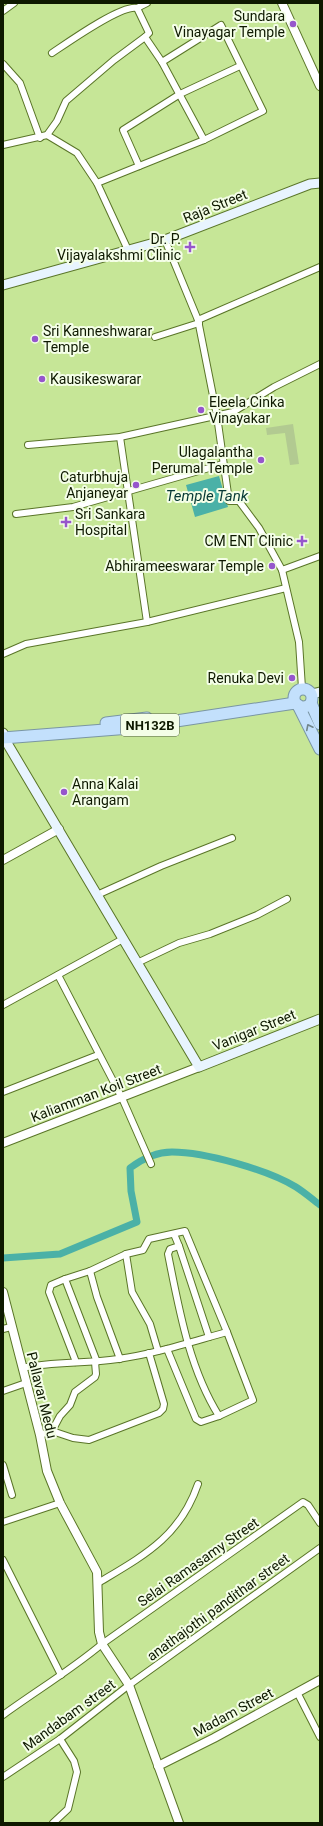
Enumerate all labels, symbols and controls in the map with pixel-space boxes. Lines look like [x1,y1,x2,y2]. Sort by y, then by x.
place label: Sundara Vinayagar Temple [174,8,285,40]
marker: Sundara Vinayagar Temple [288,19,298,29]
street label: Raja Street [181,186,250,226]
place label: Dr. P. Vijayalakshmi Clinic [57,231,181,263]
marker: Dr. P. Vijayalakshmi Clinic [184,241,196,253]
place label: Sri Kanneshwarar Temple [43,323,152,355]
marker: Sri Kanneshwarar Temple [30,334,40,344]
place label: Kausikeswarar [50,371,142,387]
marker: Kausikeswarar [37,374,47,384]
place label: Eleela Cinka Vinayakar [209,394,285,426]
marker: Eleela Cinka Vinayakar [196,405,206,415]
place label: Ulagalantha Perumal Temple [152,444,253,476]
marker: Ulagalantha Perumal Temple [256,455,266,465]
place label: Caturbhuja Anjaneyar [60,469,128,501]
marker: Caturbhuja Anjaneyar [131,480,141,490]
water label: Temple Tank [166,487,249,505]
place label: Sri Sankara Hospital [75,506,145,538]
marker: Sri Sankara Hospital [60,516,72,528]
place label: CM ENT Clinic [205,533,293,549]
marker: CM ENT Clinic [296,535,308,547]
place label: Abhirameeswarar Temple [105,558,264,574]
marker: Abhirameeswarar Temple [267,561,277,571]
place label: Renuka Devi [208,670,284,686]
marker: Renuka Devi [287,673,297,683]
road number: NH132B [121,714,179,736]
one-way arrow [306,724,314,731]
place label: Anna Kalai Arangam [72,776,139,808]
marker: Anna Kalai Arangam [59,787,69,797]
street label: Vanigar Street [210,1006,298,1054]
street label: Kaliamman Koil Street [29,1061,164,1125]
street label: Pallavar Medu [24,1350,60,1440]
street label: Selai Ramasamy Street [134,1514,262,1610]
street label: anathajothi pandithar street [144,1550,293,1664]
street label: Mandabam street [20,1676,119,1754]
street label: Madam Street [190,1684,276,1740]

